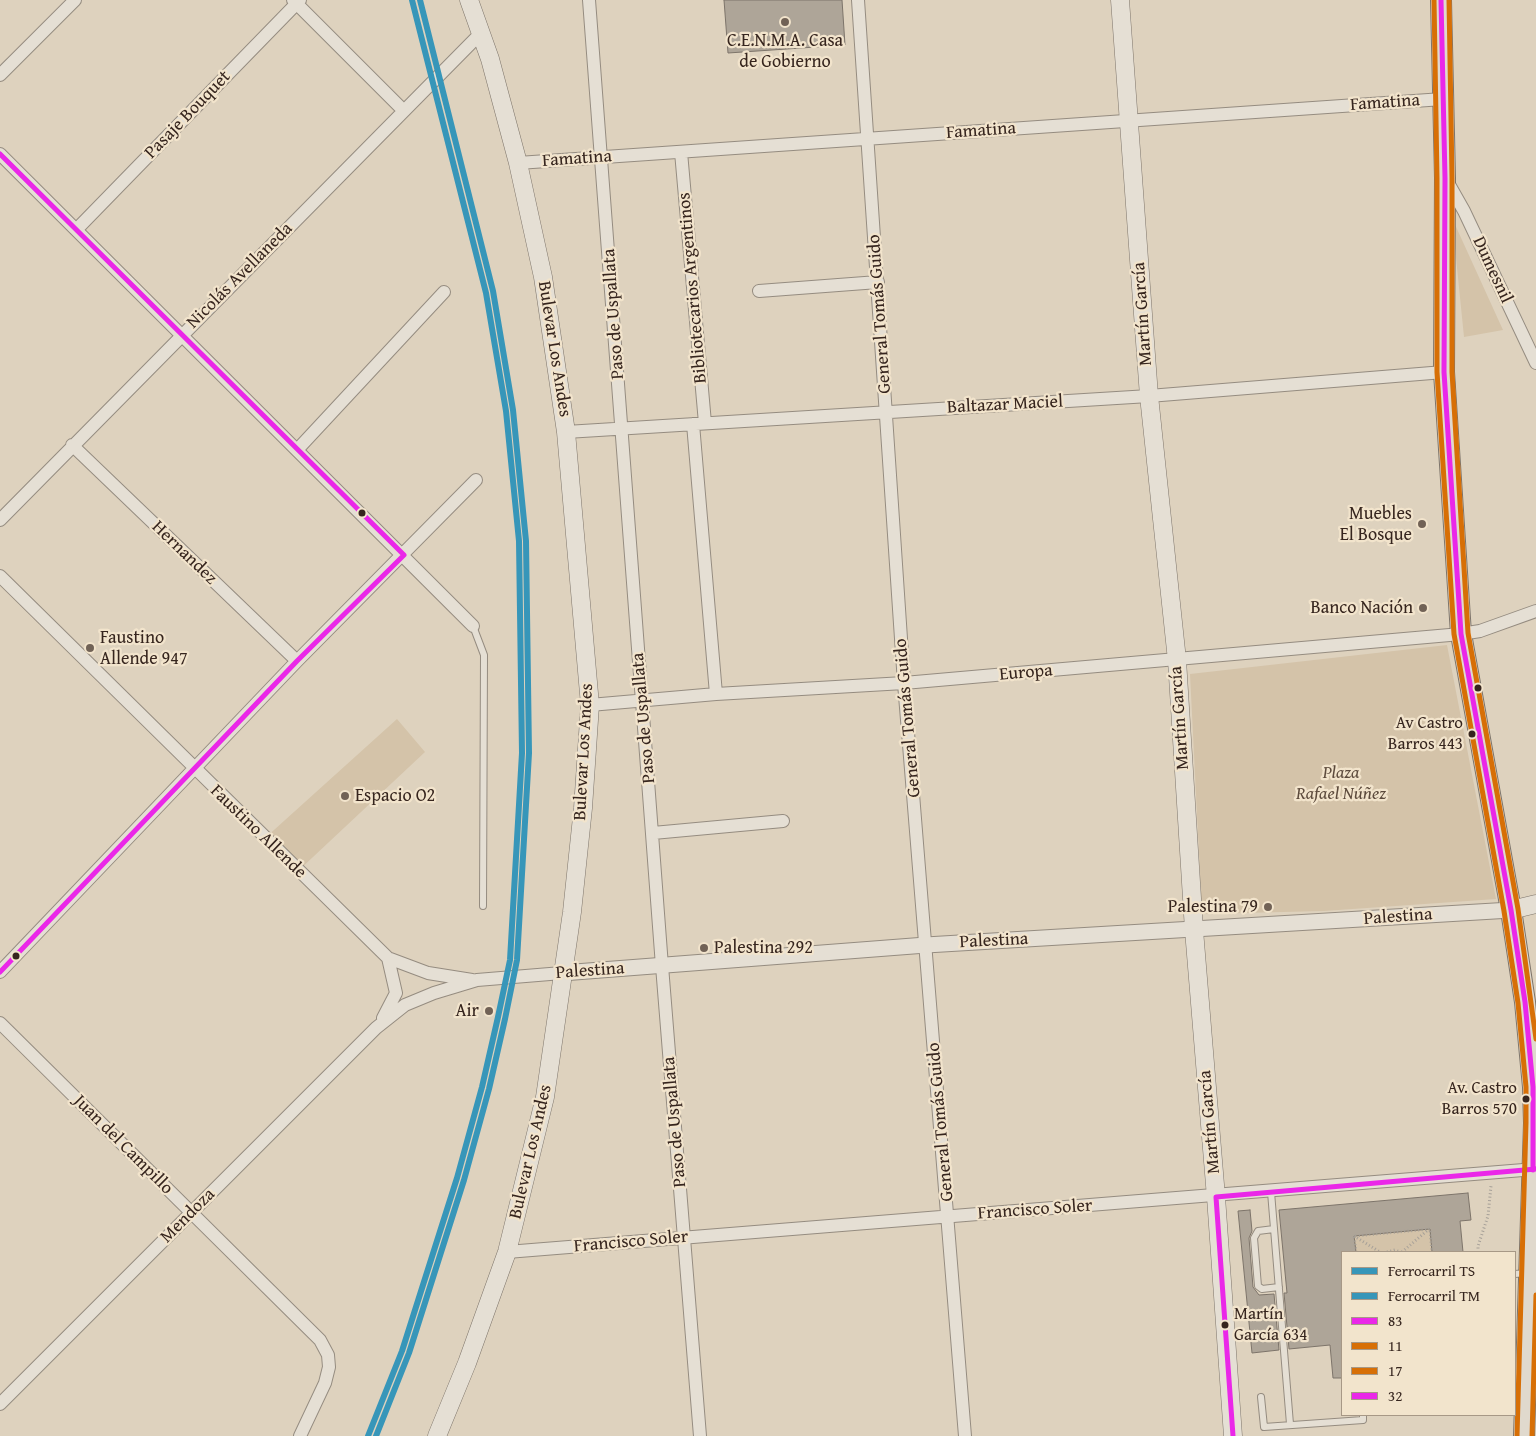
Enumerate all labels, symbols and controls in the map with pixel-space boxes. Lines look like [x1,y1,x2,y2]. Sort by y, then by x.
marker: C.E.N.M.A. Casa de Gobierno [779,16,791,28]
place label: C.E.N.M.A. Casa de Gobierno [727,30,843,72]
street label: Pasaje Bouquet [141,66,235,164]
street label: Famatina [1349,90,1421,116]
street label: Famatina [945,118,1017,144]
street label: Famatina [541,146,613,172]
street label: Bibliotecarios Argentinos [674,192,712,384]
street label: Nicolás Avellaneda [183,219,297,333]
street label: Dumesnil [1467,233,1517,307]
street label: General Tomás Guido [864,234,896,394]
street label: Paso de Uspallata [599,248,629,380]
street label: Martín García [1129,261,1157,367]
street label: Bulevar Los Andes [533,280,575,418]
street label: Baltazar Maciel [946,391,1064,419]
place label: Muebles El Bosque [1340,503,1412,546]
unlabelled marker [357,508,367,518]
street label: Hernandez [147,517,221,589]
marker: Muebles El Bosque [1416,518,1428,530]
place label: Banco Nación [1310,597,1413,619]
marker: Banco Nación [1417,602,1429,614]
place label: Faustino Allende 947 [100,627,188,670]
street label: General Tomás Guido [890,638,926,798]
marker: Faustino Allende 947 [84,642,96,654]
street label: Paso de Uspallata [628,652,660,784]
street label: Europa [998,660,1054,686]
street label: Martín García [1166,665,1194,771]
street label: Bulevar Los Andes [570,683,598,821]
unlabelled marker [1473,683,1483,693]
place label: Av Castro Barros 443 [1388,714,1463,754]
marker: Av Castro Barros 443 [1467,729,1477,739]
park label: Plaza Rafael Núñez [1296,762,1386,804]
street label: Faustino Allende [205,781,311,883]
place label: Espacio O2 [355,785,435,807]
marker: Espacio O2 [339,790,351,802]
place label: Palestina 79 [1168,896,1258,918]
marker: Palestina 79 [1262,901,1274,913]
street label: Palestina [1363,904,1433,930]
street label: Palestina [959,928,1029,954]
place label: Palestina 292 [714,937,813,959]
marker: Palestina 292 [698,942,710,954]
unlabelled marker [11,951,21,961]
street label: Palestina [555,958,625,984]
place label: Air [456,1000,479,1022]
marker: Air [483,1005,495,1017]
street label: General Tomás Guido [923,1042,959,1202]
street label: Paso de Uspallata [659,1056,691,1188]
street label: Martín García [1195,1069,1225,1175]
place label: Av. Castro Barros 570 [1442,1079,1517,1119]
street label: Bulevar Los Andes [505,1083,557,1221]
street label: Juan del Campillo [69,1091,177,1199]
marker: Av. Castro Barros 570 [1521,1094,1531,1104]
street label: Mendoza [156,1184,220,1248]
street label: Francisco Soler [977,1195,1093,1225]
street label: Francisco Soler [573,1226,689,1258]
legend [1341,1251,1516,1416]
text: Ferrocarril TS [1388,1260,1475,1281]
text: Ferrocarril TM [1388,1285,1480,1306]
place label: Martín García 634 [1234,1305,1307,1345]
text: 83 [1388,1310,1402,1331]
marker: Martín García 634 [1220,1320,1230,1330]
text: 11 [1388,1335,1402,1356]
text: 17 [1388,1360,1402,1381]
text: 32 [1388,1385,1402,1406]

